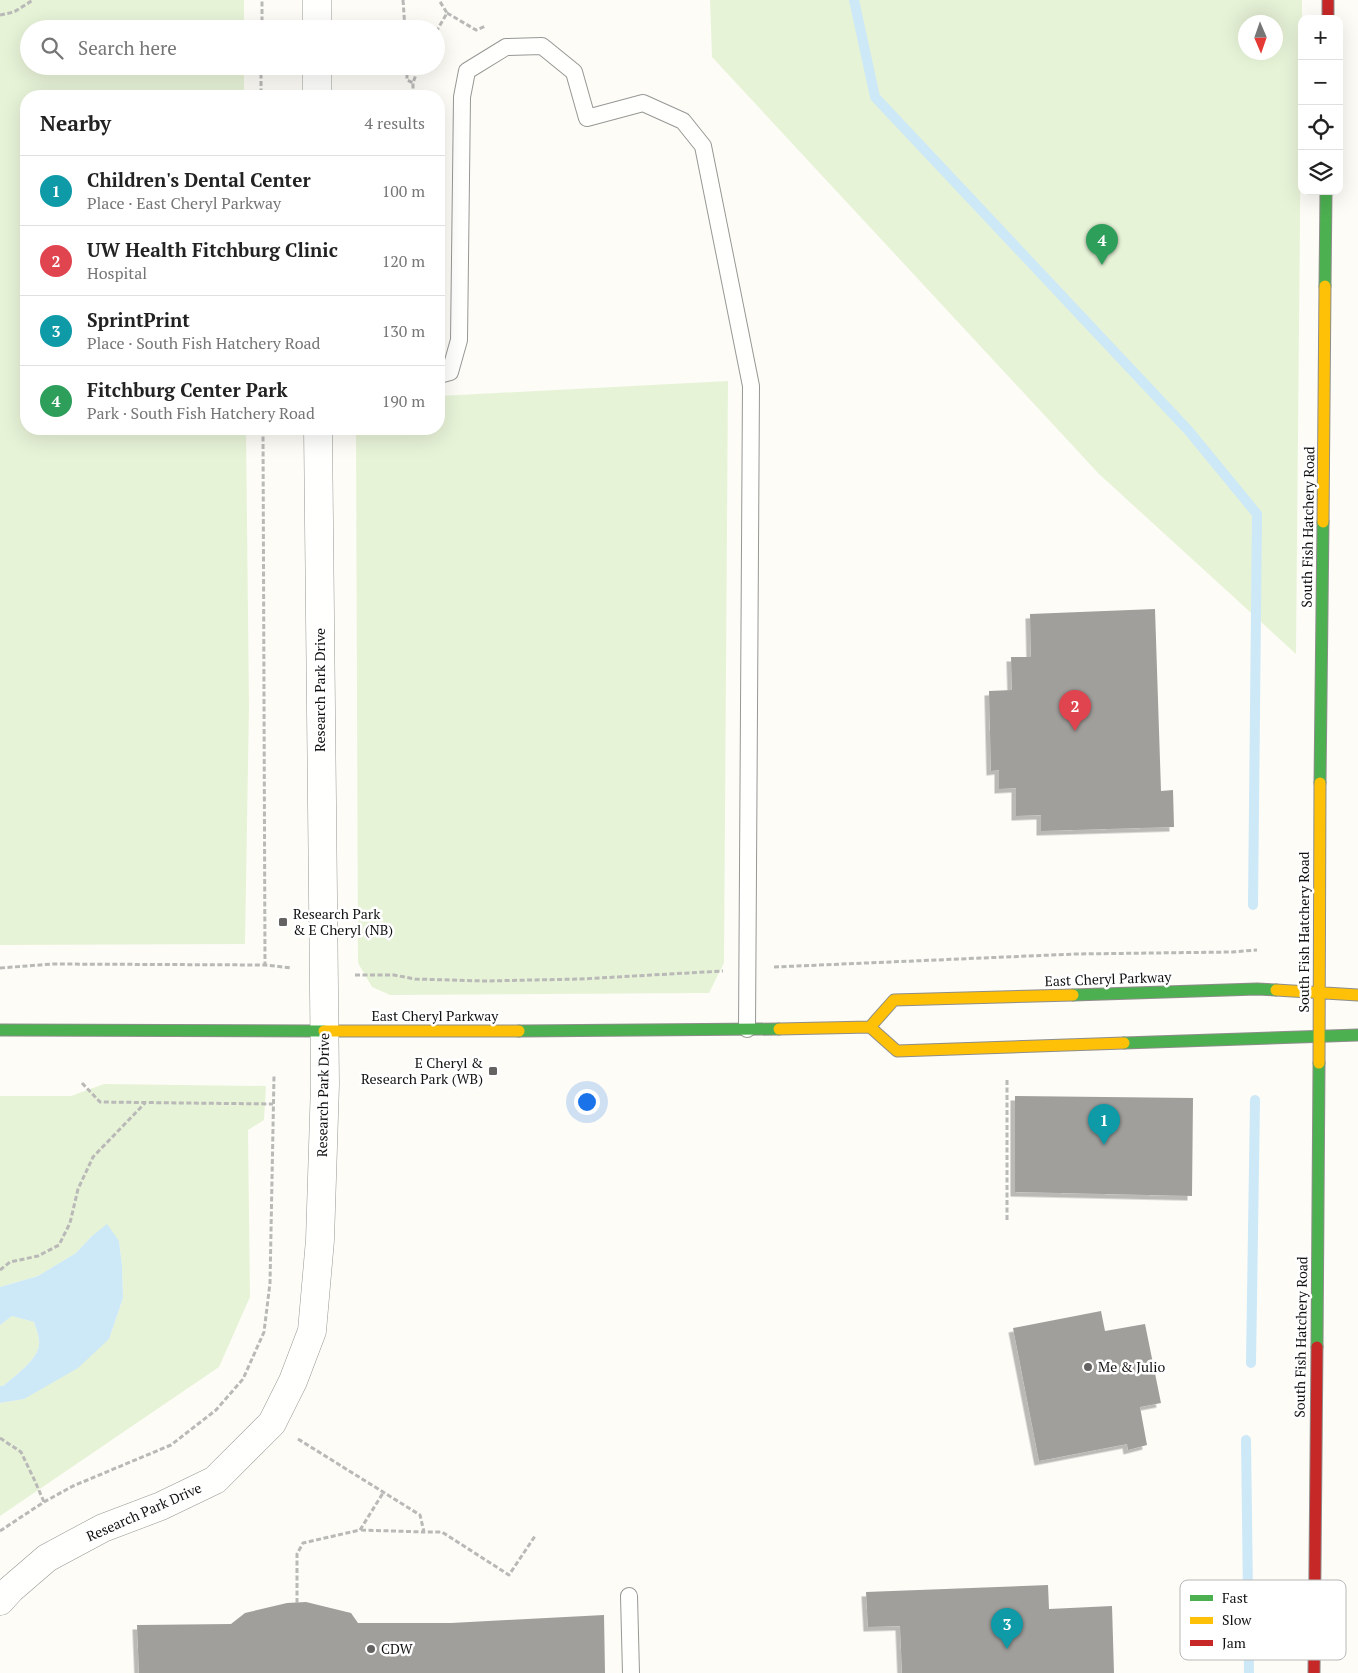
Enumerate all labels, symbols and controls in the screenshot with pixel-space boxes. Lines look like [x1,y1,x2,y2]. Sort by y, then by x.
north arrow [1238,15,1283,60]
map controls [1298,15,1343,195]
button: + [1298,15,1343,60]
search box [20,20,445,75]
icon: search [38,34,66,62]
text: Search here [78,35,177,60]
button: − [1298,60,1343,105]
button: locate [1298,105,1343,150]
text: Nearby [40,109,111,137]
text: 4 results [365,112,425,134]
button: layers [1298,150,1343,195]
text: Children's Dental Center [87,167,311,192]
text: 1 [51,180,61,202]
text: 100 m [382,180,425,202]
text: Place · East Cheryl Parkway [87,192,281,214]
pin: 4 [1086,224,1118,265]
text: UW Health Fitchburg Clinic [87,237,338,262]
text: 2 [51,250,61,272]
text: 120 m [382,250,425,272]
text: Hospital [87,262,147,284]
text: SprintPrint [87,307,190,332]
text: 3 [51,320,61,342]
text: 130 m [382,320,425,342]
text: Place · South Fish Hatchery Road [87,332,320,354]
text: Fitchburg Center Park [87,377,288,402]
text: 4 [51,390,61,412]
text: 190 m [382,390,425,412]
text: Park · South Fish Hatchery Road [87,402,315,424]
street label: South Fish Hatchery Road [1297,446,1318,608]
street label: Research Park Drive [310,628,329,752]
pin: 2 [1059,690,1091,731]
street label: South Fish Hatchery Road [1294,851,1313,1013]
place label: Research Park & E Cheryl (NB) [293,904,393,939]
marker: Research Park & E Cheryl (NB) [277,916,289,928]
street label: East Cheryl Parkway [1044,967,1173,990]
street label: East Cheryl Parkway [372,1006,499,1025]
street label: Research Park Drive [312,1033,333,1157]
place label: E Cheryl & Research Park (WB) [361,1053,483,1088]
marker: E Cheryl & Research Park (WB) [487,1065,499,1077]
your location [574,1089,600,1115]
pin: 1 [1088,1104,1120,1145]
street label: South Fish Hatchery Road [1290,1256,1311,1418]
place label: Me & Julio [1098,1357,1165,1376]
marker: Me & Julio [1082,1361,1094,1373]
street label: Research Park Drive [83,1478,204,1545]
legend [1180,1580,1346,1660]
text: Fast [1222,1588,1249,1607]
pin: 3 [991,1608,1023,1649]
text: Slow [1222,1610,1252,1629]
text: Jam [1222,1633,1246,1652]
place label: CDW [381,1639,413,1658]
marker: CDW [365,1643,377,1655]

